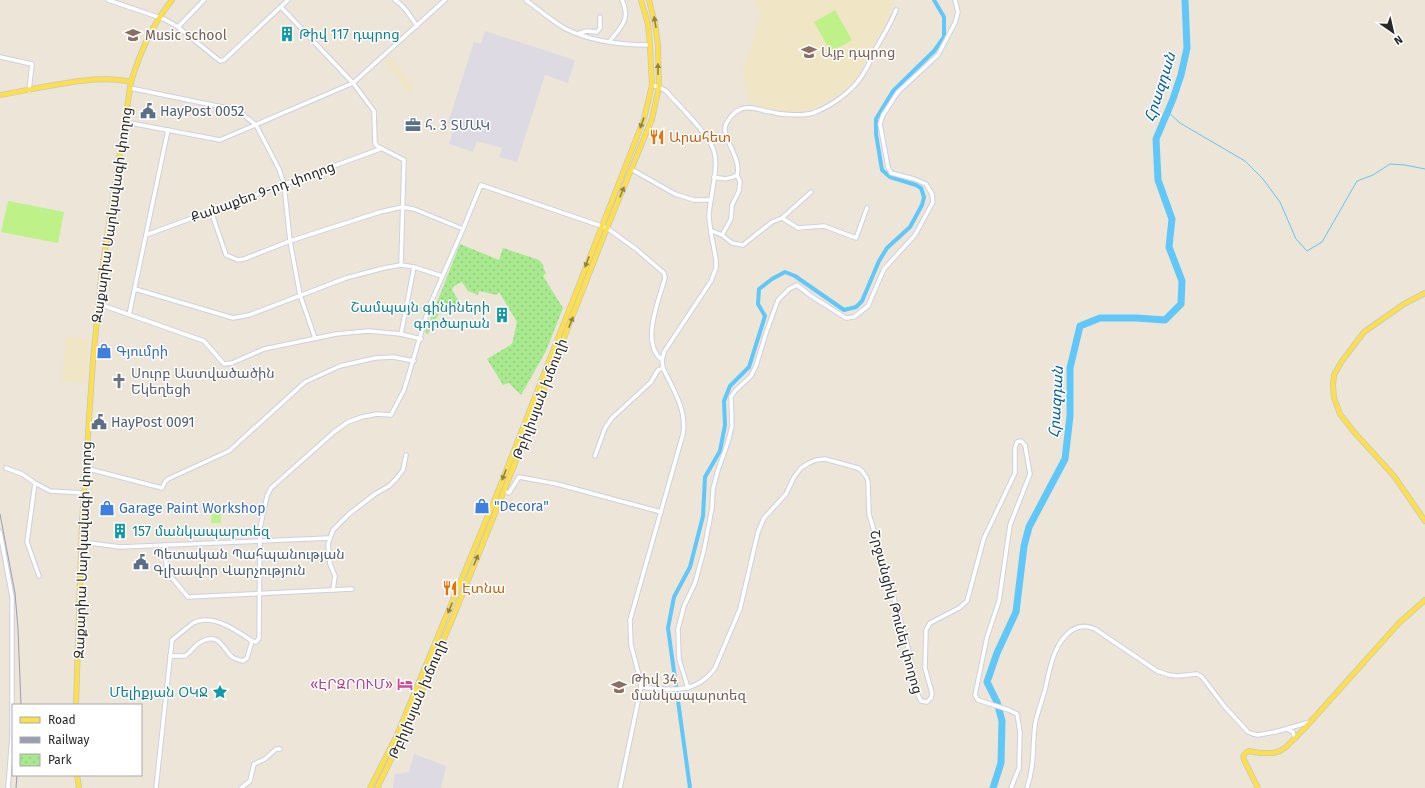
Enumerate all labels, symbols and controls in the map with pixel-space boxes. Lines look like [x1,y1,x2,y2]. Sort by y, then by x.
north arrow [1373,12,1413,52]
one-way arrow [651,16,657,28]
building icon: Թիվ 117 դպրոց [278,25,296,43]
school or university icon: Music school [124,26,142,44]
place label: Թիվ 117 դպրոց [299,26,400,43]
place label: Music school [145,27,227,44]
text: N [1392,32,1405,47]
school or university icon: Այբ դպրոց [800,43,818,61]
place label: Այբ դպրոց [821,44,895,61]
water label: Հրազդան [1140,49,1180,124]
one-way arrow [655,62,661,75]
public building icon: HayPost 0052 [139,102,157,120]
place label: HayPost 0052 [160,103,244,120]
street label: Զաքարիա Սարկավագի փողոց [88,106,136,324]
office icon: հ. 3 ՏՄԱԿ [404,116,422,134]
place label: հ. 3 ՏՄԱԿ [425,117,490,134]
one-way arrow [639,117,645,129]
restaurant icon: Արահետ [648,128,666,146]
place label: Արահետ [669,129,731,146]
street label: Քանաքեռ 9-րդ փողոց [189,158,337,226]
one-way arrow [619,187,625,198]
one-way arrow [584,257,590,269]
place label: Շամպայն գինիների գործարան [350,299,490,332]
building icon: Շամպայն գինիների գործարան [493,306,511,324]
one-way arrow [568,315,574,327]
street label: Թբիլիսյան խճուղի [509,336,571,462]
shop icon: Գյումրի [95,342,113,360]
place label: Գյումրի [116,343,168,360]
place label: Սուրբ Աստվածածին Եկեղեցի [131,365,275,398]
water label: Հրազդան [1045,365,1067,438]
church icon: Սուրբ Աստվածածին Եկեղեցի [110,372,128,390]
public building icon: HayPost 0091 [90,413,108,431]
place label: HayPost 0091 [111,414,195,431]
street label: Զաքարիա Սարկավագի փողոց [71,441,95,659]
one-way arrow [501,469,507,481]
shop icon: "Decora" [473,497,491,515]
place label: "Decora" [494,498,549,515]
shop icon: Garage Paint Workshop [98,499,116,517]
place label: Garage Paint Workshop [119,500,265,517]
building icon: 157 մանկապարտեզ [111,522,129,540]
place label: 157 մանկապարտեզ [132,523,270,540]
street label: Շրջանցիկ Թունել փողոց [866,528,926,696]
place label: Պետական Պահպանության Գլխավոր Վարչություն [153,546,345,579]
public building icon: Պետական Պահպանության Գլխավոր Վարչություն [132,553,150,571]
one-way arrow [474,553,480,565]
restaurant icon: Էտնա [441,579,459,597]
place label: Էտնա [462,580,505,597]
one-way arrow [446,602,452,614]
street label: Թբիլիսյան խճուղի [385,637,451,761]
place label: Թիվ 34 մանկապարտեզ [631,671,746,704]
hotel icon: «ԷՐԶՐՈՒՄ» [396,675,414,693]
place label: «ԷՐԶՐՈՒՄ» [310,676,393,693]
school or university icon: Թիվ 34 մանկապարտեզ [610,678,628,696]
place icon: Մելիքյան ՕԿՋ [211,683,229,701]
place label: Մելիքյան ՕԿՋ [109,684,208,701]
legend [12,704,142,776]
text: Road [48,713,76,727]
text: Railway [48,733,89,747]
text: Park [48,753,72,767]

